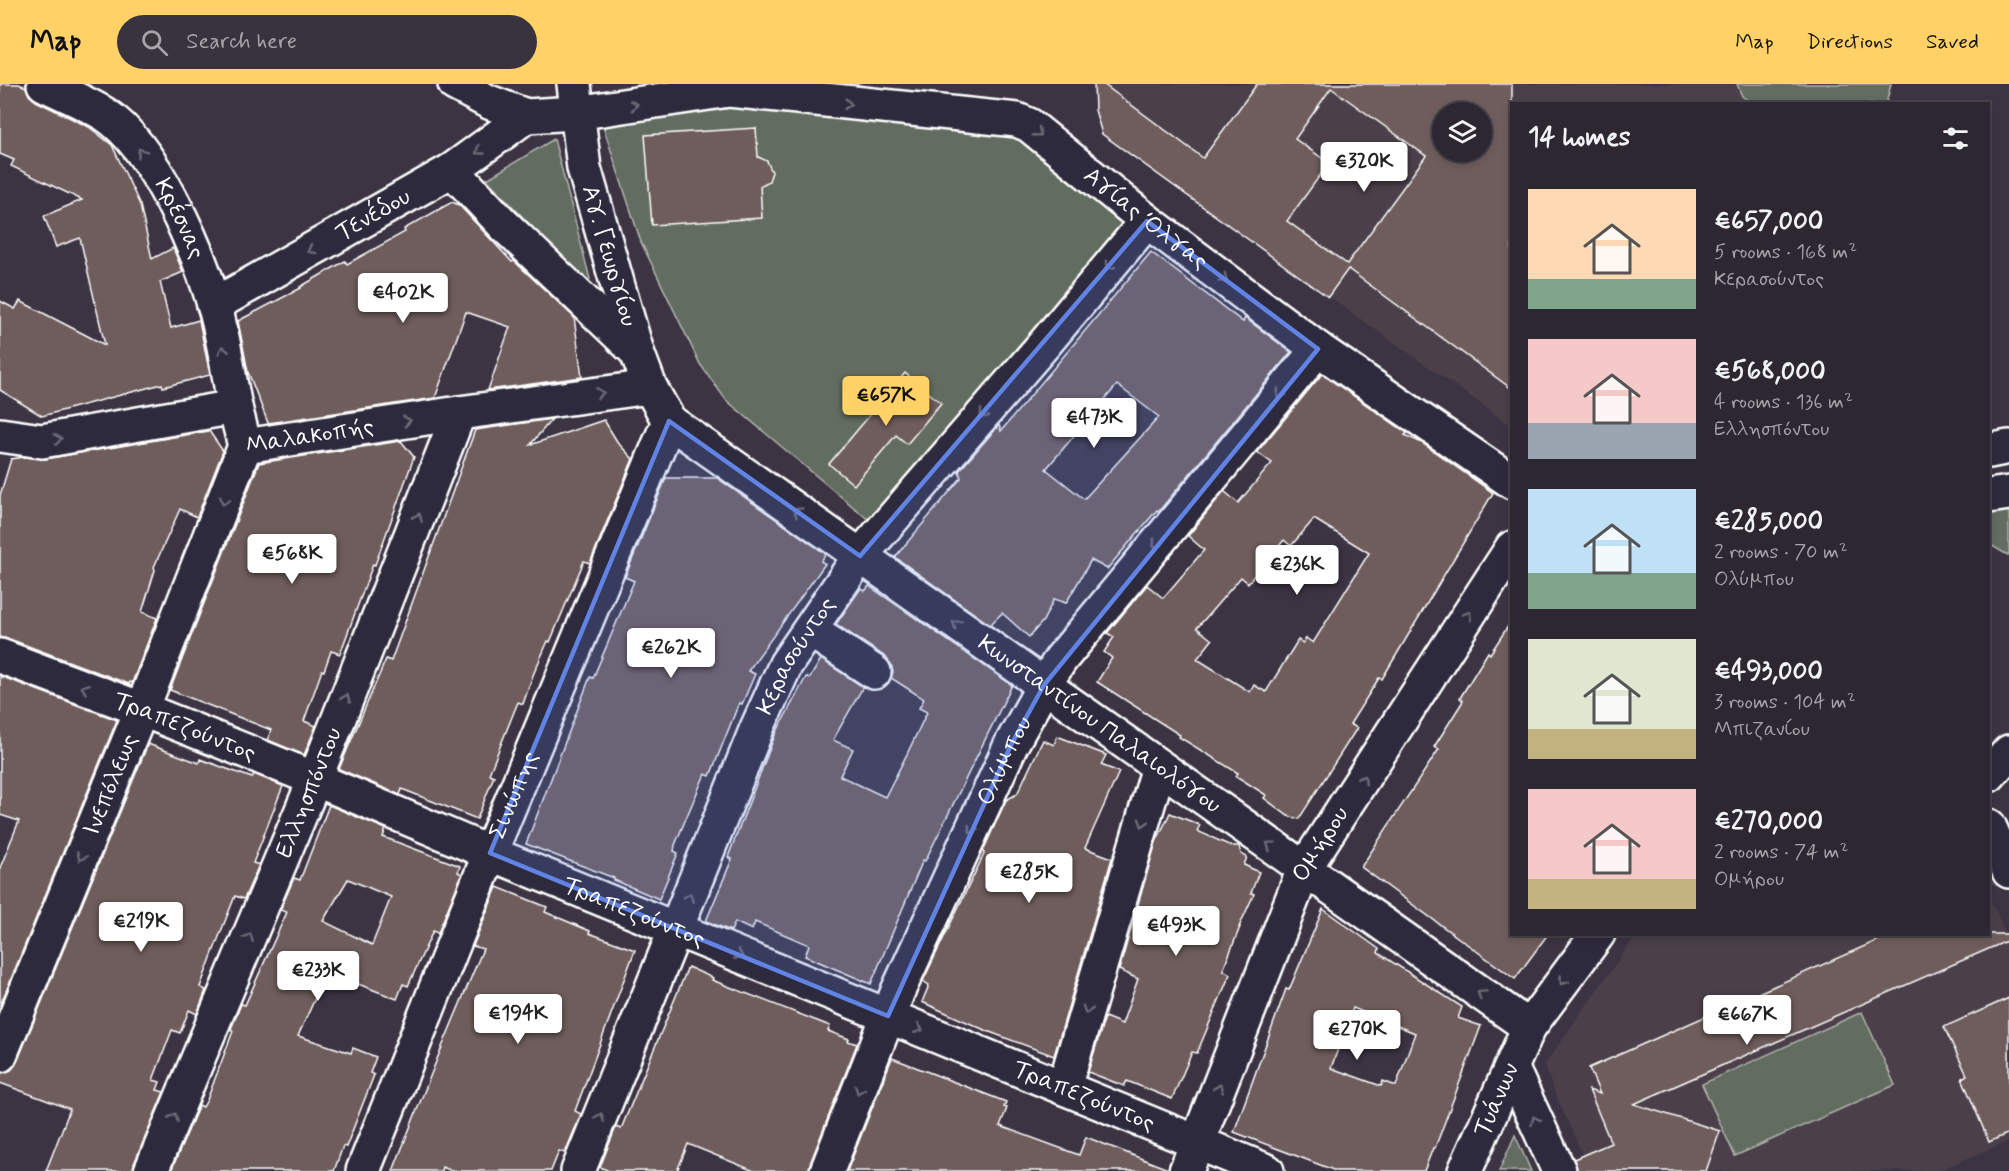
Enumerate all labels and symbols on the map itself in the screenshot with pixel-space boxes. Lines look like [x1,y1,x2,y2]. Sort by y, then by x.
one-way arrow [843,97,853,109]
one-way arrow [628,99,638,112]
one-way arrow [1031,125,1042,136]
pin: €320K [1322,142,1406,193]
one-way arrow [474,144,485,155]
one-way arrow [137,148,148,159]
street label: Αγίας Όλγας [1077,160,1214,277]
street label: Κρέσνας [147,172,212,263]
street label: Τενέδου [330,181,416,248]
street label: Αγ. Γεωργίου [574,182,644,330]
one-way arrow [307,243,317,254]
one-way arrow [1106,259,1117,270]
one-way arrow [1218,272,1229,283]
pin: €402K [361,273,445,324]
one-way arrow [217,345,230,355]
pin: €657K [844,376,928,427]
one-way arrow [1277,387,1288,398]
one-way arrow [595,388,605,400]
pin: €473K [1052,398,1136,449]
one-way arrow [980,408,991,419]
street label: Μαλακοπής [243,411,376,461]
one-way arrow [402,416,412,428]
one-way arrow [52,433,62,446]
one-way arrow [219,495,231,506]
one-way arrow [793,508,804,519]
one-way arrow [411,512,423,523]
pin: €568K [250,534,334,585]
one-way arrow [1153,537,1164,548]
pin: €236K [1255,545,1339,596]
street label: Κερασούντος [750,591,843,720]
one-way arrow [1461,611,1472,622]
one-way arrow [952,620,963,631]
pin: €262K [629,628,713,679]
street label: Κωνσταντίνου Παλαιολόγου [972,628,1227,821]
one-way arrow [80,683,91,695]
street label: Τραπεζούντος [109,685,261,769]
one-way arrow [339,693,351,704]
street label: Ολύμπου [970,711,1039,811]
street label: Ελλησπόντου [268,723,349,863]
street label: Ινεπόλεως [76,729,145,840]
street label: Σινώπης [482,747,546,844]
one-way arrow [1355,775,1366,786]
street label: Ομήρου [1285,800,1356,886]
one-way arrow [1138,817,1150,828]
one-way arrow [967,824,979,835]
one-way arrow [1266,841,1277,852]
one-way arrow [76,851,88,862]
pin: €285K [987,853,1071,904]
street label: Τραπεζούντος [559,869,710,955]
one-way arrow [682,893,694,904]
pin: €219K [99,902,183,953]
pin: €493K [1134,906,1218,957]
one-way arrow [242,932,254,943]
one-way arrow [732,948,743,960]
pin: €233K [276,951,360,1002]
one-way arrow [1559,974,1570,985]
one-way arrow [1477,990,1488,1001]
pin: €194K [476,994,560,1045]
pin: €667K [1705,995,1789,1046]
one-way arrow [1082,1004,1094,1015]
pin: €270K [1315,1010,1399,1061]
one-way arrow [913,1022,924,1034]
street label: Τραπεζούντος [1008,1053,1160,1139]
street label: Τυάνων [1467,1058,1527,1141]
one-way arrow [1212,1083,1224,1094]
one-way arrow [854,1084,866,1095]
one-way arrow [167,1112,179,1123]
one-way arrow [593,1112,605,1123]
one-way arrow [1531,1115,1543,1126]

